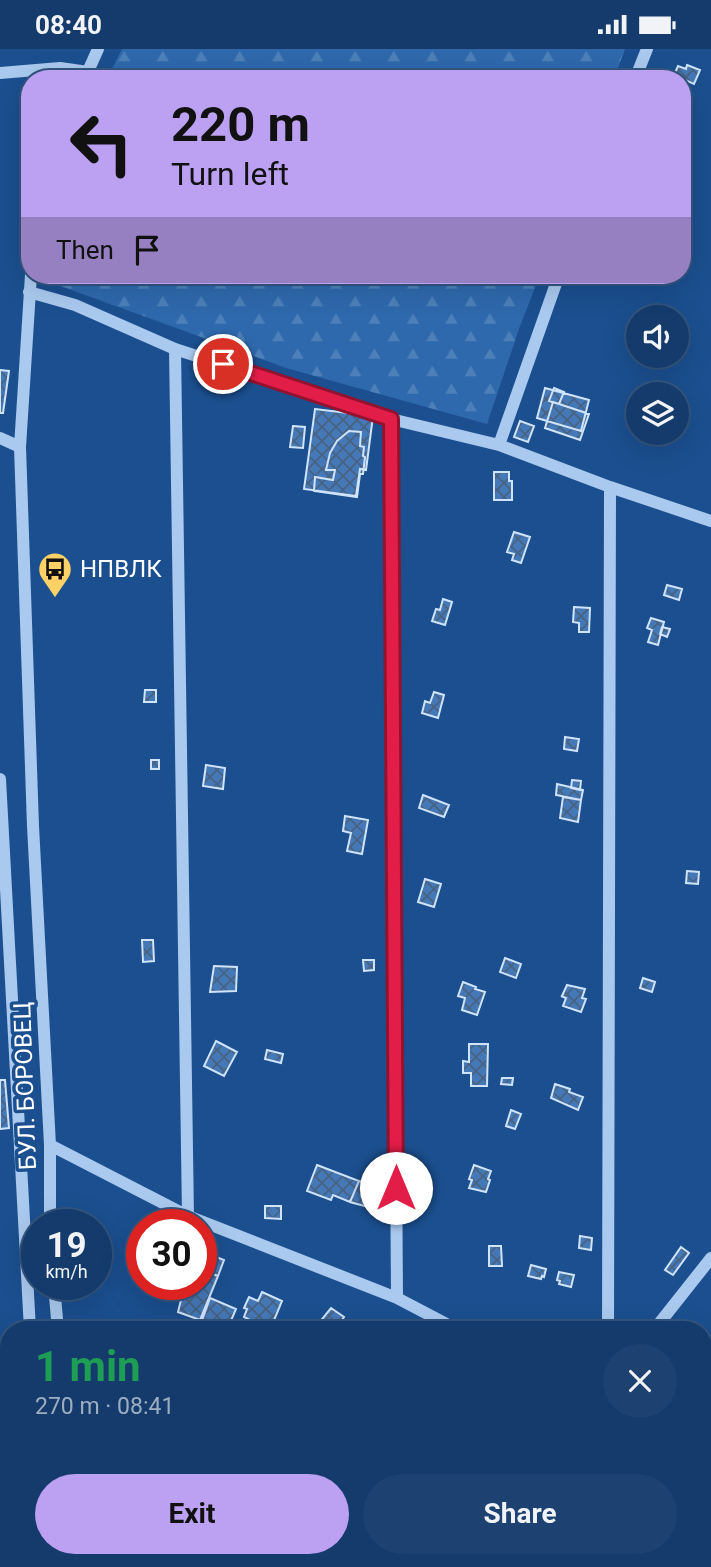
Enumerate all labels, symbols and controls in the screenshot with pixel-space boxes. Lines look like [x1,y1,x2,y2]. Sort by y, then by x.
text: 08:40 [35,10,102,40]
text: 220 m [171,96,310,153]
icon: left [56,98,147,189]
text: Turn left [171,155,289,193]
icon: arrive [128,231,166,269]
text: Then [56,235,114,265]
map controls [626,305,689,445]
button: sound [626,305,689,368]
pin [193,334,253,394]
icon: arrive [204,345,242,383]
button: layers [626,382,689,445]
bus stop icon: НПВЛК [36,550,74,599]
place label: НПВЛК [80,555,162,583]
street label: БУЛ. БОРОВЕЦ [8,1002,42,1170]
position arrow [359,1151,433,1225]
speed limit sign: 30 [126,1209,217,1300]
text: 19 [46,1225,87,1266]
text: km/h [45,1261,88,1282]
text: 1 min [35,1342,141,1391]
button: close [603,1344,677,1418]
text: 270 m · 08:41 [35,1393,174,1420]
button: Exit [35,1474,349,1554]
button: Share [363,1474,677,1554]

